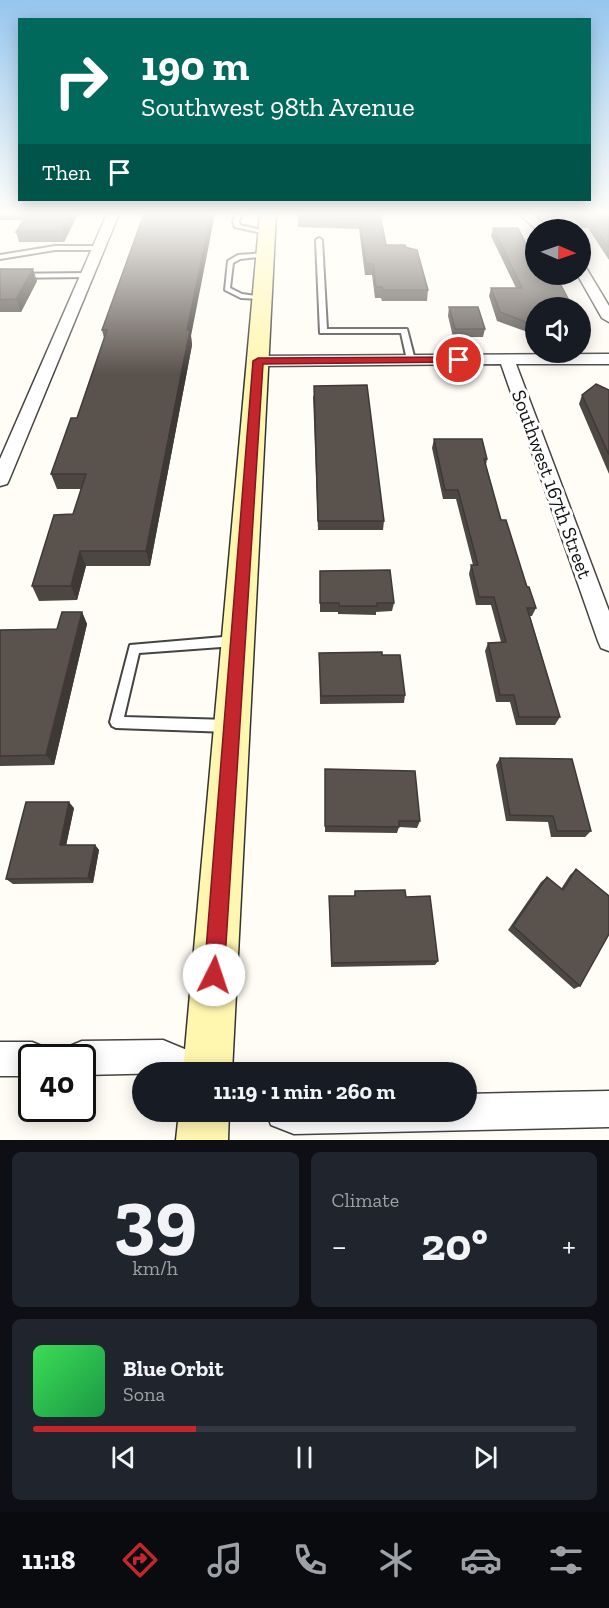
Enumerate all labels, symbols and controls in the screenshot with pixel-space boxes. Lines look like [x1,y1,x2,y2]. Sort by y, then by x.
text: 190 m [141,40,249,91]
icon: right [42,42,120,120]
text: Southwest 98th Avenue [141,91,415,123]
icon: arrive [103,156,136,189]
text: Then [42,159,91,186]
north arrow [525,219,591,285]
map controls [525,219,591,363]
button: sound [525,297,591,363]
pin [433,334,484,385]
icon: arrive [442,343,475,376]
street label: Southwest 167th Street [507,386,598,582]
position arrow [182,943,246,1007]
speed limit sign: 40 [18,1044,96,1122]
text: 11:19 · 1 min · 260 m [213,1078,396,1105]
text: 39 [114,1170,197,1264]
text: Climate [332,1188,399,1212]
text: 20° [421,1218,488,1272]
text: − [332,1226,347,1265]
text: + [562,1226,576,1265]
text: km/h [132,1256,178,1280]
text: Blue Orbit [123,1355,223,1382]
text: Sona [123,1382,165,1406]
icon: previous [107,1441,140,1474]
icon: pause [288,1441,321,1474]
icon: next [469,1441,502,1474]
icon: directions [119,1539,161,1581]
icon: music [204,1539,246,1581]
icon: phone [289,1539,331,1581]
icon: climate [375,1539,417,1581]
icon: car [460,1539,502,1581]
icon: filters [545,1539,587,1581]
text: 11:18 [22,1544,76,1576]

